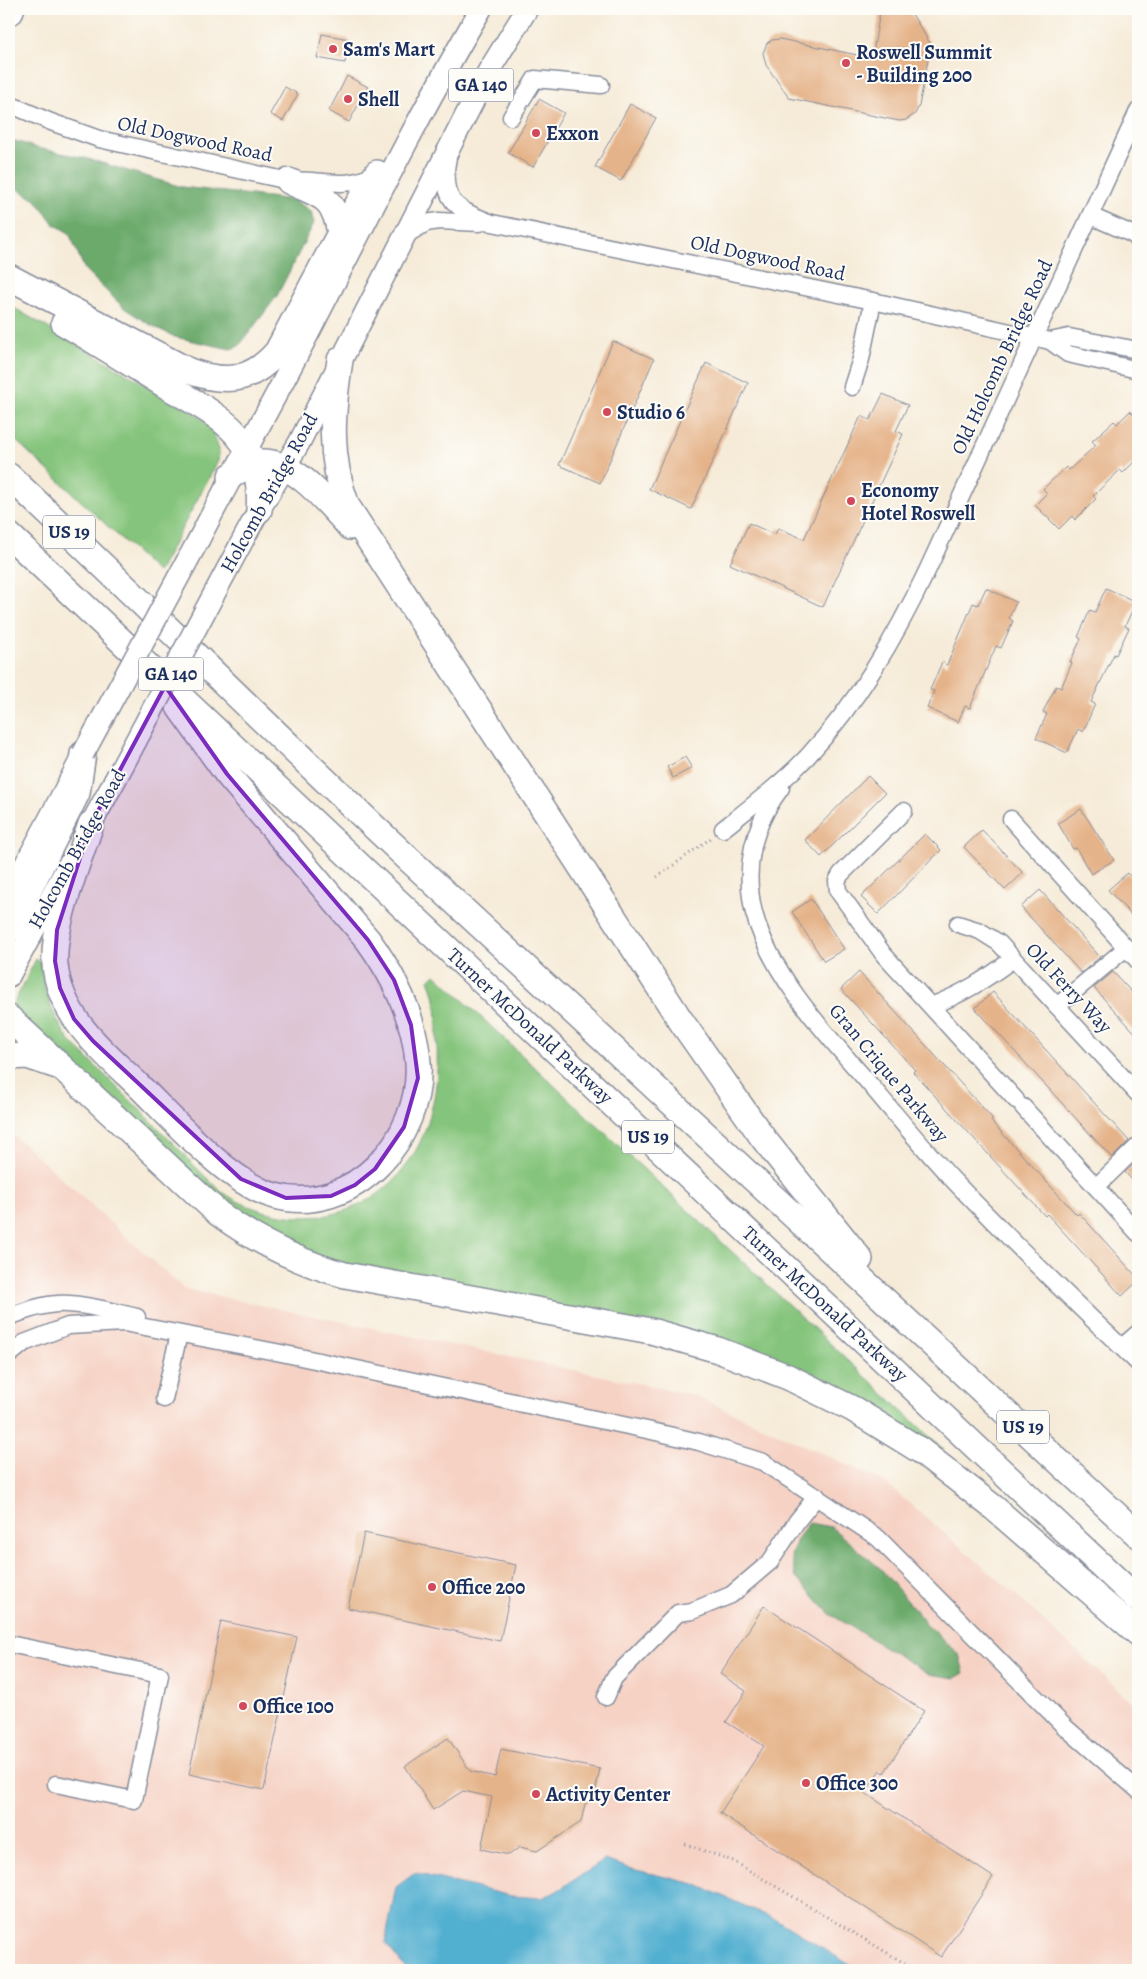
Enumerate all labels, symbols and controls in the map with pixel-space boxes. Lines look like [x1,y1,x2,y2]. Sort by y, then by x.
place label: Sam's Mart [343,36,435,63]
place label: Roswell Summit - Building 200 [856,39,992,89]
marker: Sam's Mart [327,43,339,55]
marker: Roswell Summit - Building 200 [840,57,852,69]
road number: GA 140 [448,68,514,102]
place label: Shell [358,86,400,113]
marker: Shell [342,93,354,105]
street label: Old Dogwood Road [115,109,275,169]
place label: Exxon [546,120,599,147]
marker: Exxon [530,127,542,139]
street label: Old Dogwood Road [688,228,848,288]
street label: Old Holcomb Bridge Road [945,255,1059,459]
place label: Studio 6 [617,399,685,426]
marker: Studio 6 [601,406,613,418]
street label: Holcomb Bridge Road [214,408,324,578]
place label: Economy Hotel Roswell [861,477,976,527]
marker: Economy Hotel Roswell [845,495,857,507]
road number: US 19 [43,516,95,548]
road number: GA 140 [138,658,204,691]
street label: Holcomb Bridge Road [22,764,132,934]
street label: Old Ferry Way [1020,937,1119,1040]
street label: Turner McDonald Parkway [441,942,620,1111]
street label: Gran Crique Parkway [823,998,956,1149]
road number: US 19 [622,1120,674,1154]
street label: Turner McDonald Parkway [736,1220,915,1389]
road number: US 19 [997,1410,1049,1444]
place label: Office 200 [442,1574,525,1601]
marker: Office 200 [426,1581,438,1593]
place label: Office 100 [253,1693,334,1720]
marker: Office 100 [237,1700,249,1712]
place label: Office 300 [816,1770,898,1797]
marker: Office 300 [800,1777,812,1789]
place label: Activity Center [545,1781,670,1808]
marker: Activity Center [530,1788,542,1800]

